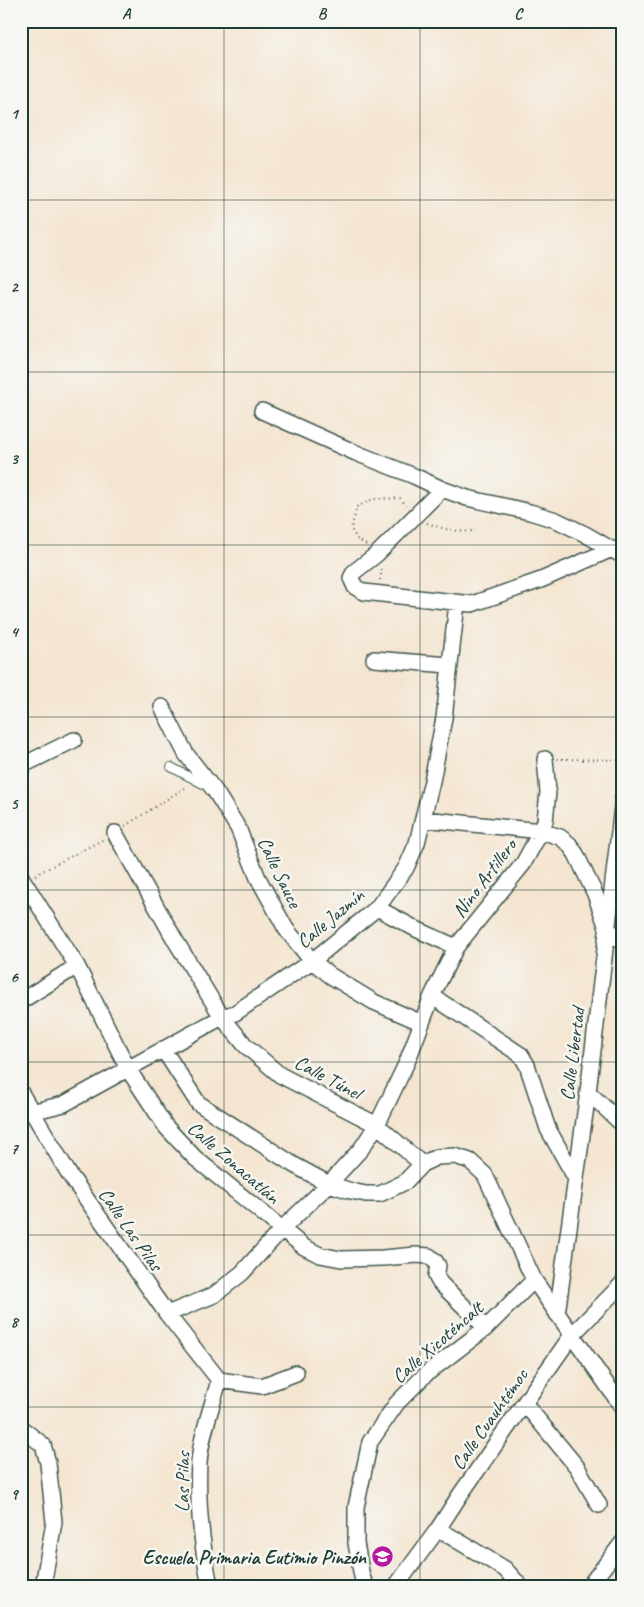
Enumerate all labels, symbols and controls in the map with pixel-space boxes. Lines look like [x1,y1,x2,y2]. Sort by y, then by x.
text: A [122,4,132,24]
text: B [318,4,328,24]
text: C [514,4,524,24]
text: 1 [10,104,19,124]
text: 2 [10,277,19,297]
text: 3 [10,449,19,469]
text: 4 [10,622,19,642]
text: 5 [11,794,20,814]
street label: Nino Artillero [447,832,523,923]
street label: Calle Sauce [252,833,308,913]
street label: Calle Jazmín [291,882,370,954]
text: 6 [10,967,19,987]
street label: Calle Libertad [554,1003,591,1102]
street label: Calle Túnel [290,1050,368,1107]
street label: Calle Zonacatlán [182,1115,286,1210]
text: 7 [10,1139,19,1159]
street label: Calle Las Pilas [93,1183,170,1278]
street label: Calle Xicoténcalt [387,1294,490,1389]
text: 8 [10,1312,19,1332]
street label: Calle Cuauhtémoc [445,1363,534,1475]
street label: Las Pilas [169,1449,196,1512]
text: 9 [10,1484,19,1504]
place label: Escuela Primaria Eutimio Pinzón [143,1545,367,1570]
school or university icon: Escuela Primaria Eutimio Pinzón [370,1545,394,1569]

